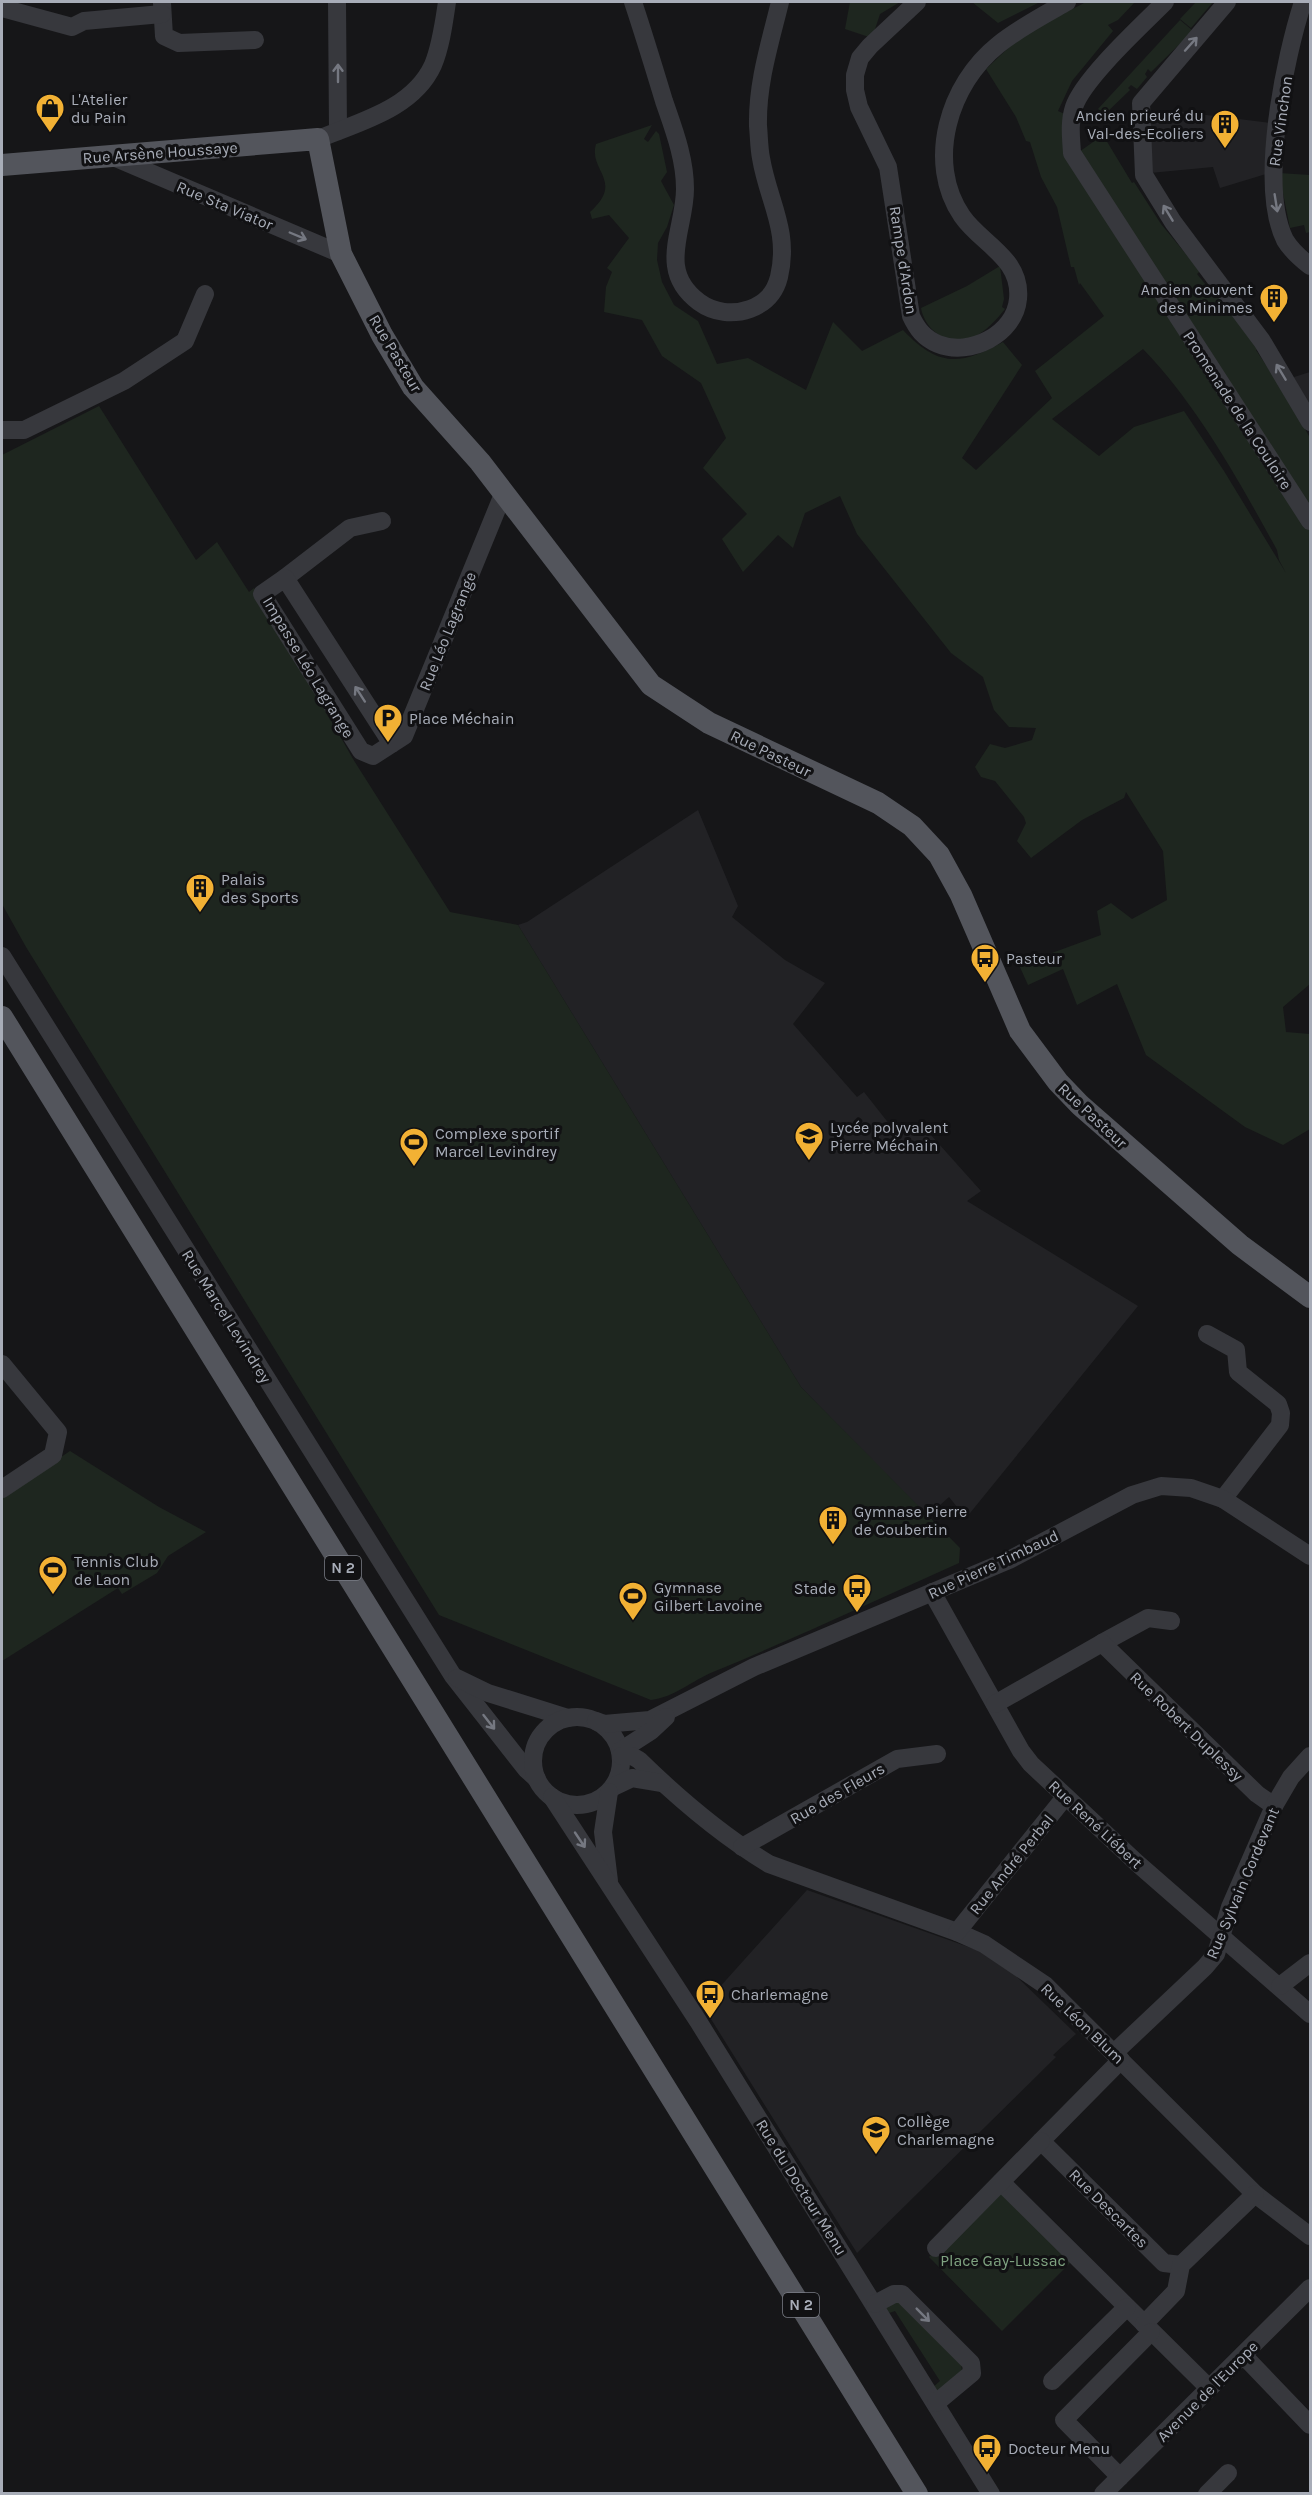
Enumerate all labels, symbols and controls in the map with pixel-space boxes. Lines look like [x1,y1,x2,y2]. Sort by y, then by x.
one-way arrow [1184,36,1198,51]
one-way arrow [332,63,344,83]
street label: Rue Vinchon [1265,75,1296,168]
place label: L'Atelier du Pain [71,90,128,127]
shop icon: L'Atelier du Pain [34,92,66,134]
place label: Ancien prieuré du Val-des-Ecoliers [1076,106,1204,143]
building icon: Ancien prieuré du Val-des-Ecoliers [1209,108,1241,150]
street label: Rue Arsène Houssaye [82,138,238,167]
street label: Rue Sta Viator [174,177,276,234]
one-way arrow [1271,193,1282,213]
street label: Rampe d'Ardon [886,205,921,316]
one-way arrow [1161,205,1173,222]
one-way arrow [289,231,307,242]
place label: Ancien couvent des Minimes [1141,280,1253,317]
building icon: Ancien couvent des Minimes [1258,282,1290,324]
street label: Rue Pasteur [365,311,426,396]
street label: Promenade de la Couloire [1179,327,1296,493]
one-way arrow [1274,364,1286,381]
street label: Rue Léo Lagrange [415,569,480,693]
street label: Impasse Léo Lagrange [259,593,358,741]
one-way arrow [354,687,366,703]
parking icon: Place Méchain [372,702,404,744]
place label: Place Méchain [409,709,514,728]
street label: Rue Pasteur [727,726,814,781]
place label: Palais des Sports [221,870,299,907]
building icon: Palais des Sports [184,872,216,914]
bus stop icon: Pasteur [969,942,1001,984]
place label: Pasteur [1006,949,1062,968]
street label: Rue Pasteur [1054,1079,1131,1152]
place label: Lycée polyvalent Pierre Méchain [830,1118,948,1155]
school or university icon: Lycée polyvalent Pierre Méchain [793,1120,825,1162]
place label: Complexe sportif Marcel Levindrey [435,1124,560,1161]
sports icon: Complexe sportif Marcel Levindrey [398,1126,430,1168]
street label: Rue Marcel Levindrey [178,1246,276,1387]
place label: Gymnase Pierre de Coubertin [854,1502,967,1539]
building icon: Gymnase Pierre de Coubertin [817,1504,849,1546]
street label: Rue Pierre Timbaud [925,1526,1062,1603]
place label: Tennis Club de Laon [74,1552,159,1589]
sports icon: Tennis Club de Laon [37,1554,69,1596]
road number: N 2 [325,1556,361,1580]
bus stop icon: Stade [841,1572,873,1614]
place label: Gymnase Gilbert Lavoine [654,1578,763,1615]
place label: Stade [794,1579,836,1598]
sports icon: Gymnase Gilbert Lavoine [617,1580,649,1622]
street label: Rue Robert Duplessy [1126,1668,1247,1786]
one-way arrow [482,1714,496,1729]
street label: Rue des Fleurs [786,1759,888,1828]
street label: Rue René Liébert [1045,1776,1146,1873]
street label: Rue Sylvain Cordevant [1202,1805,1283,1962]
street label: Rue André Perbal [965,1810,1058,1918]
one-way arrow [574,1831,586,1848]
bus stop icon: Charlemagne [694,1978,726,2020]
street label: Rue Léon Blum [1037,1979,1128,2068]
place label: Charlemagne [731,1985,828,2004]
place label: Collège Charlemagne [897,2112,994,2149]
school or university icon: Collège Charlemagne [860,2114,892,2156]
street label: Rue du Docteur Menu [752,2116,851,2259]
street label: Rue Descartes [1065,2165,1152,2252]
park label: Place Gay-Lussac [940,2251,1066,2270]
road number: N 2 [783,2293,819,2317]
one-way arrow [915,2307,930,2322]
street label: Avenue de l'Europe [1153,2337,1262,2446]
bus stop icon: Docteur Menu [971,2432,1003,2474]
place label: Docteur Menu [1008,2439,1110,2458]

